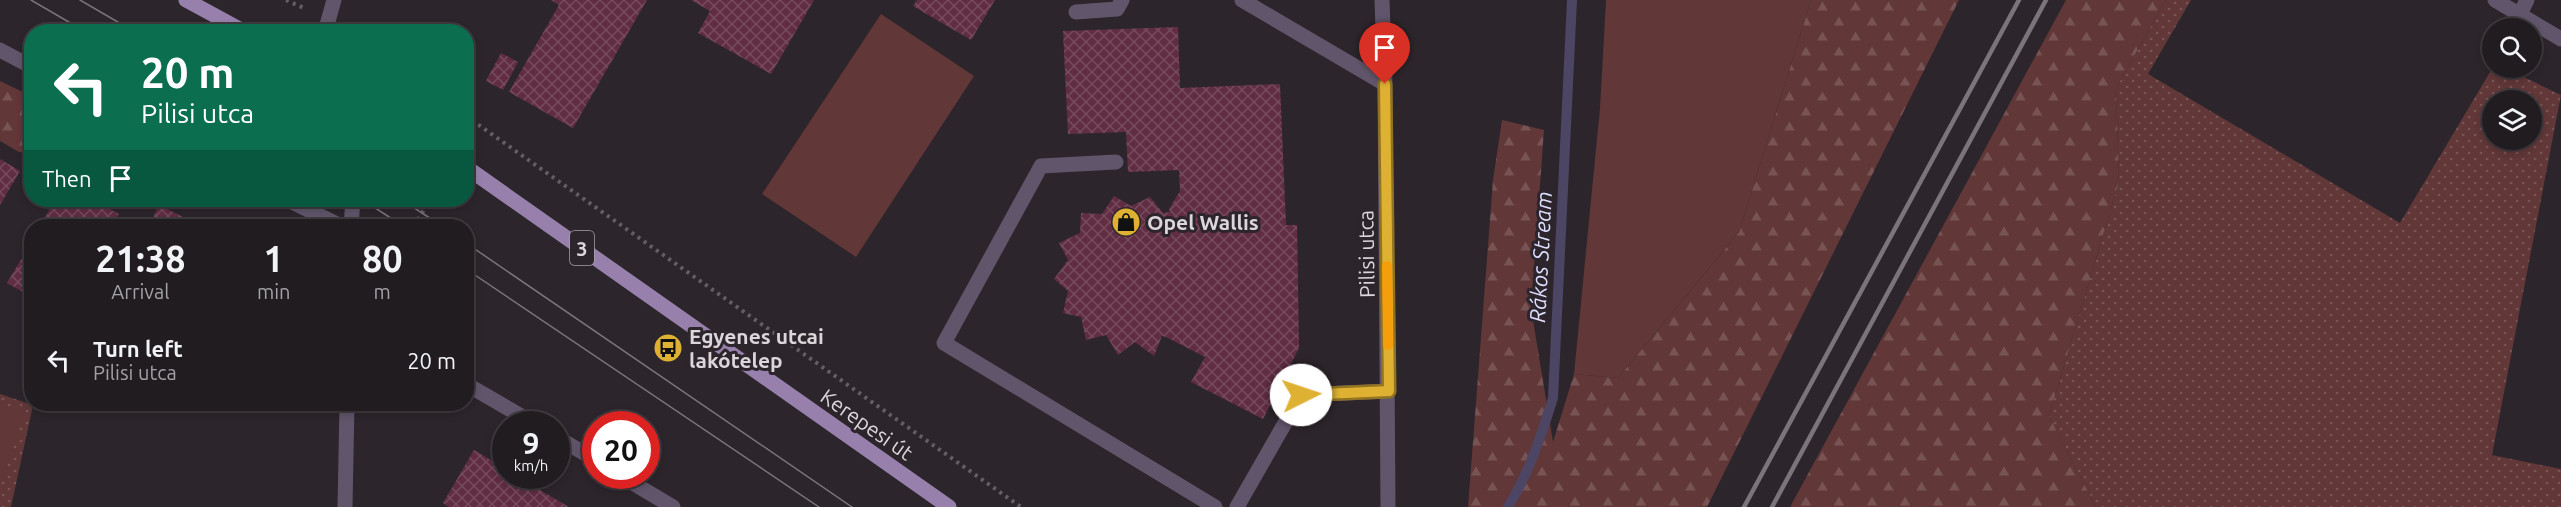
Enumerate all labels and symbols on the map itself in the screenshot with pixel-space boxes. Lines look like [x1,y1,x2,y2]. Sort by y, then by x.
pin [1359,22,1410,84]
water label: Rákos Stream [1524,191,1556,323]
shop icon: Opel Wallis [1110,206,1142,238]
place label: Opel Wallis [1147,210,1259,234]
street label: Pilisi utca [1353,210,1379,298]
road number: 3 [570,231,594,265]
place label: Egyenes utcai lakótelep [689,324,824,372]
bus stop icon: Egyenes utcai lakótelep [652,332,684,364]
position arrow [1269,363,1333,427]
street label: Kerepesi út [816,384,918,464]
speed limit sign: 20 [582,411,660,489]

